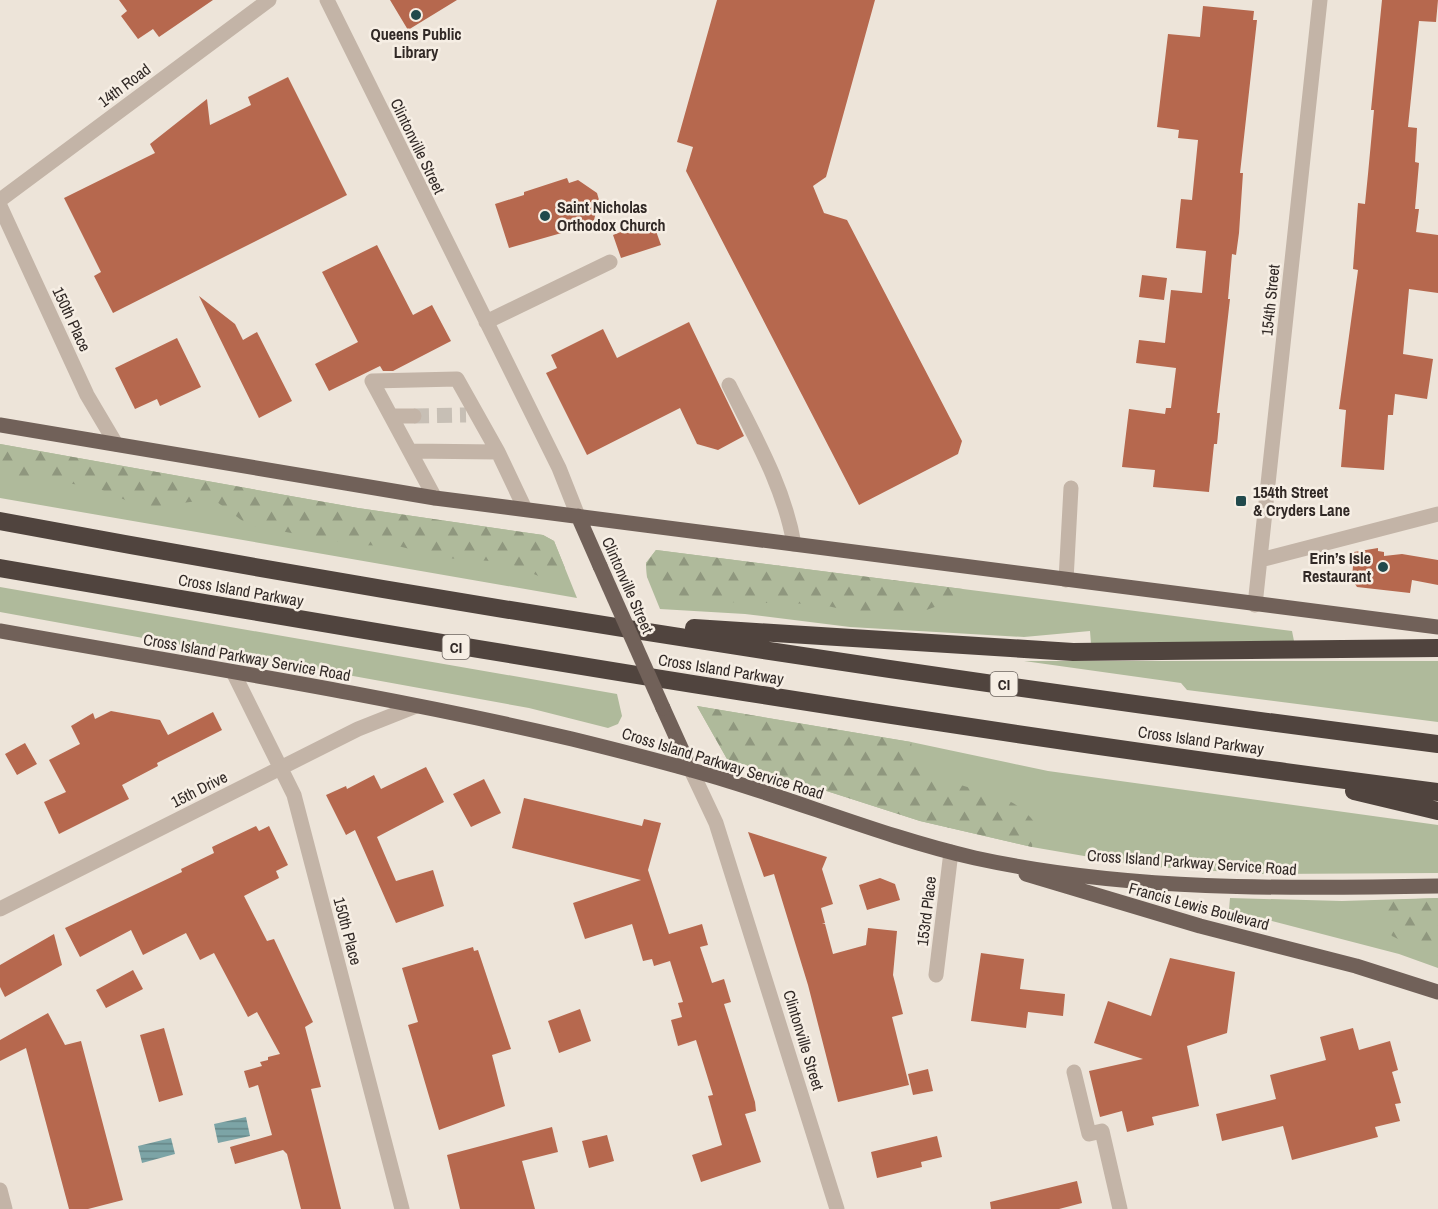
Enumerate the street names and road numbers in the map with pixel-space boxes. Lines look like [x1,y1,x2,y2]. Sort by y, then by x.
street label: 14th Road [93,58,155,112]
street label: Clintonville Street [385,95,451,198]
street label: 154th Street [1255,263,1285,337]
street label: 150th Place [47,283,97,355]
street label: Clintonville Street [597,533,659,637]
street label: Cross Island Parkway [177,568,306,612]
street label: Cross Island Parkway Service Road [142,628,352,686]
road number: CI [442,635,470,659]
street label: Cross Island Parkway [657,648,786,690]
road number: CI [990,672,1018,696]
street label: Cross Island Parkway [1137,720,1266,760]
street label: Cross Island Parkway Service Road [619,722,827,804]
street label: 15th Drive [167,765,231,813]
street label: Cross Island Parkway Service Road [1086,844,1298,880]
street label: 153rd Place [911,875,941,947]
street label: Francis Lewis Boulevard [1126,877,1272,935]
street label: 150th Place [328,895,368,967]
street label: Clintonville Street [778,987,830,1093]

